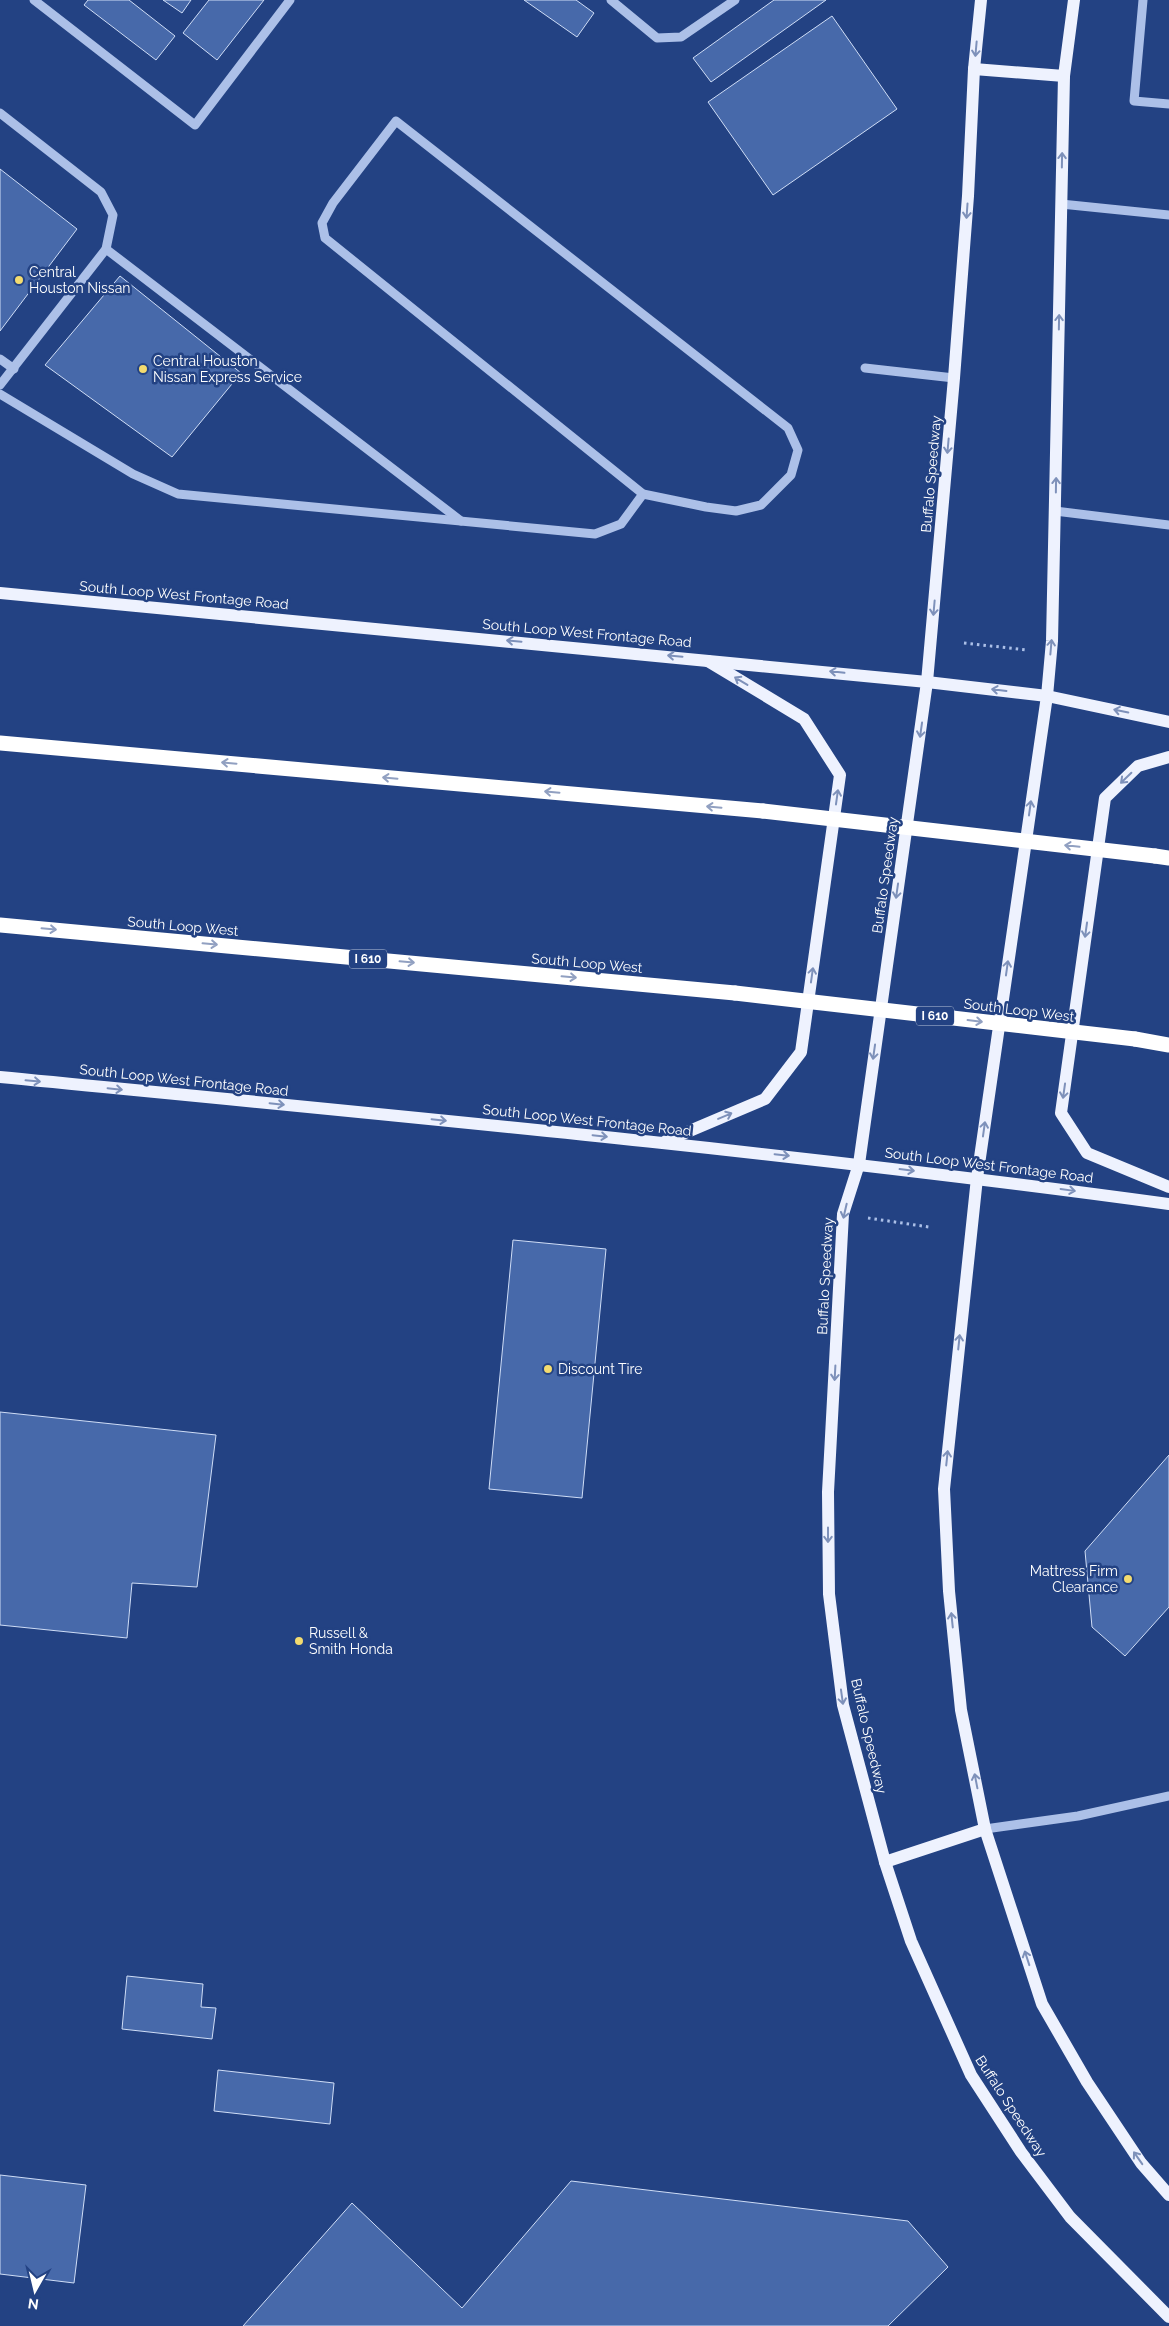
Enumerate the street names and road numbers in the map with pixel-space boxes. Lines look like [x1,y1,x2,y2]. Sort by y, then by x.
street label: Buffalo Speedway [918,414,944,533]
street label: South Loop West Frontage Road [79,578,289,612]
street label: South Loop West Frontage Road [482,616,692,650]
street label: Buffalo Speedway [869,815,901,934]
street label: South Loop West [127,913,239,939]
road number: I 610 [349,950,387,969]
street label: South Loop West [531,950,643,976]
street label: South Loop West [963,995,1076,1025]
road number: I 610 [916,1006,954,1026]
street label: South Loop West Frontage Road [79,1061,289,1099]
street label: South Loop West Frontage Road [482,1101,692,1139]
street label: South Loop West Frontage Road [884,1144,1094,1186]
street label: Buffalo Speedway [814,1216,836,1335]
street label: Buffalo Speedway [848,1677,890,1795]
street label: Buffalo Speedway [972,2052,1050,2160]

